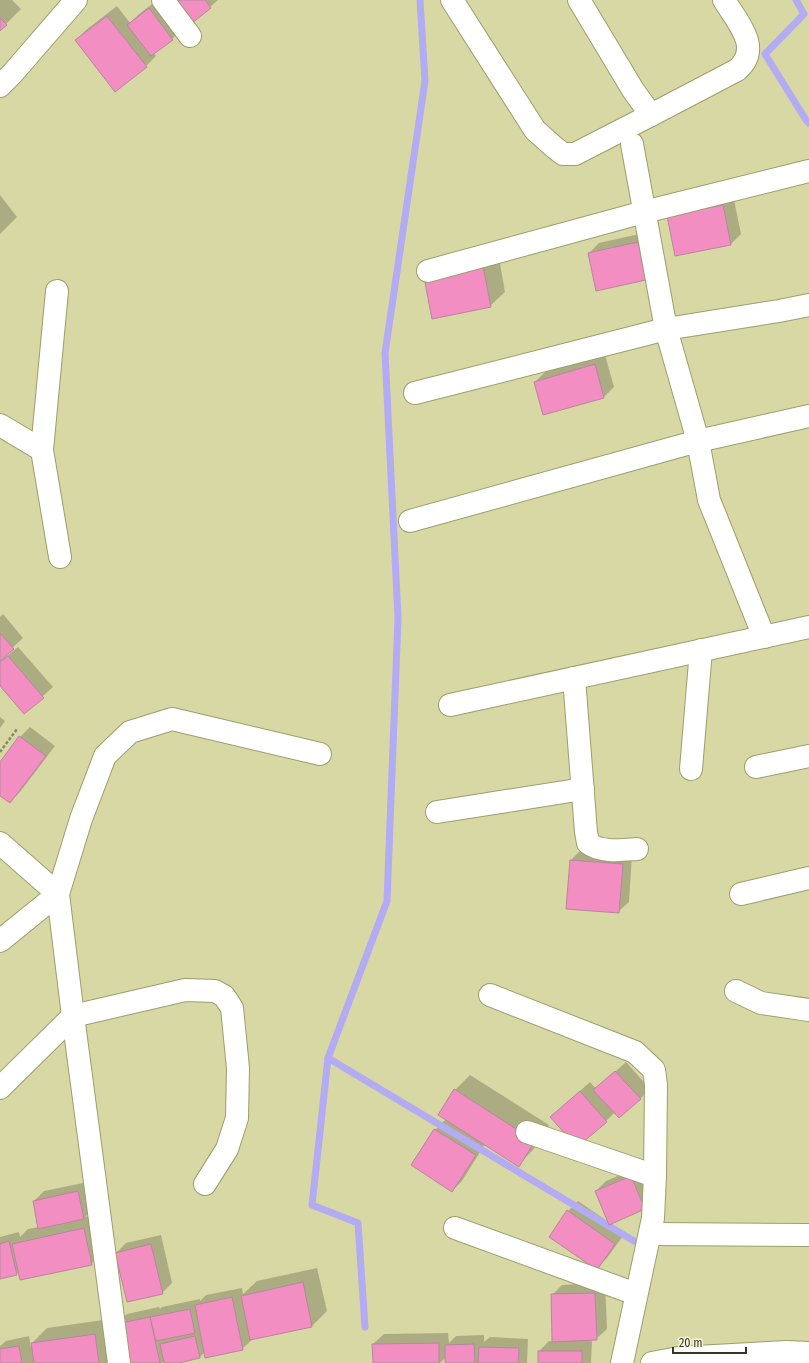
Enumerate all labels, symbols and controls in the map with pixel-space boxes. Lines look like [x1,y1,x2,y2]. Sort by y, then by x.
scale bar [673,1329,746,1355]
text: 20 m [679,1336,703,1350]

